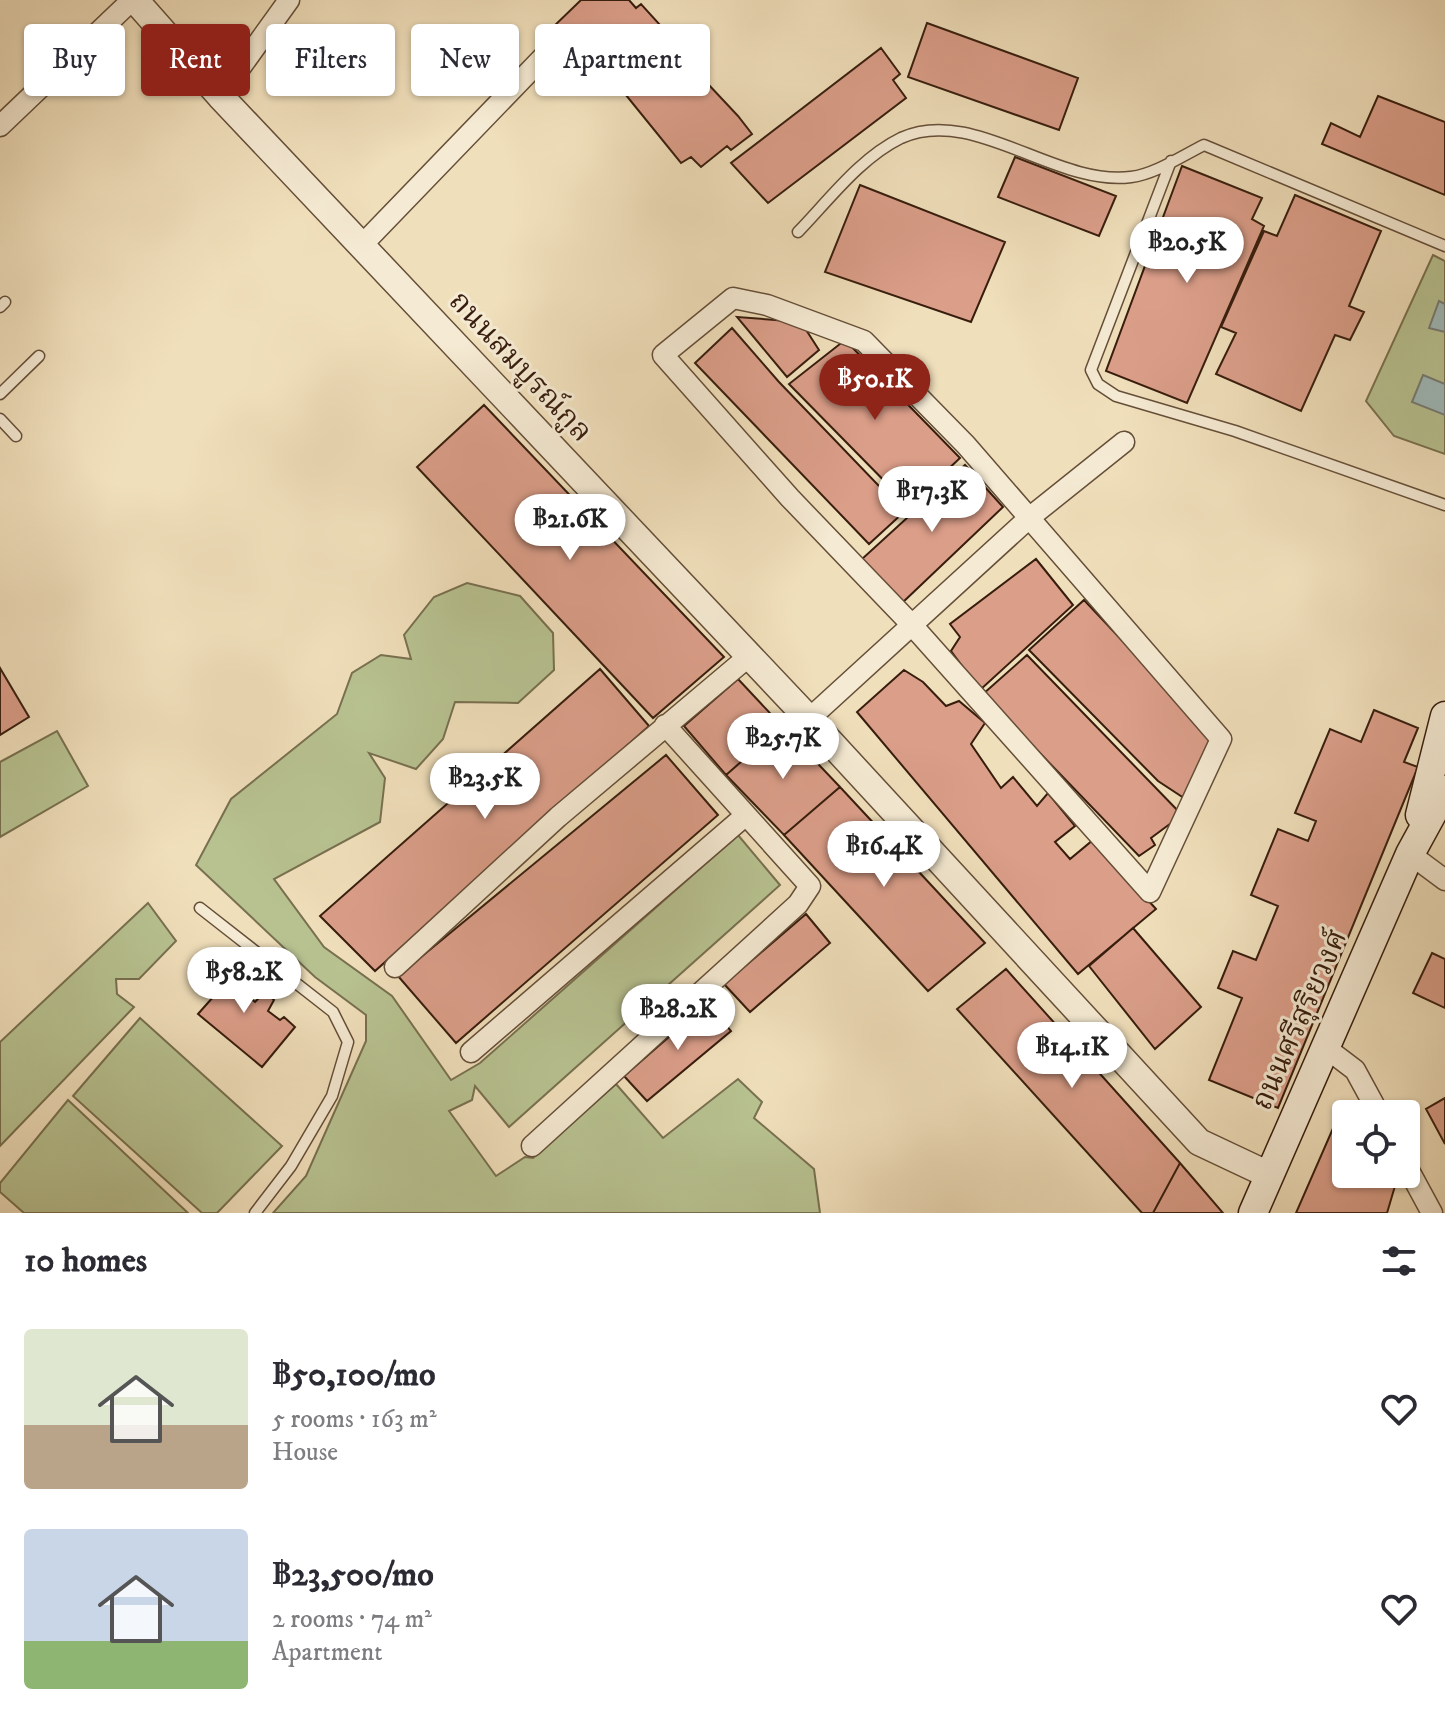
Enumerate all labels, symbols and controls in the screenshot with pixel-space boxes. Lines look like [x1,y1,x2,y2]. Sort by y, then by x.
chip: Buy [24,24,125,96]
chip: Rent [141,24,250,96]
chip: Filters [266,24,395,96]
chip: New [411,24,519,96]
chip: Apartment [535,24,710,96]
pin: ฿20.5K [1122,217,1252,285]
text: ฿20.5K [1148,226,1226,259]
street label: ถนนสมบูรณ์กูล [440,284,600,450]
pin: ฿50.1K [810,354,940,422]
text: ฿50.1K [837,363,913,396]
pin: ฿17.3K [867,466,997,534]
text: ฿17.3K [896,475,968,508]
pin: ฿21.6K [505,494,635,562]
text: ฿21.6K [533,503,607,536]
pin: ฿25.7K [718,713,848,781]
text: ฿25.7K [745,722,821,755]
pin: ฿23.5K [420,753,550,821]
text: ฿23.5K [448,762,522,795]
pin: ฿16.4K [819,821,949,889]
text: ฿16.4K [845,830,923,863]
street label: ถนนศรีสุริยวงศ์ [1244,924,1356,1116]
pin: ฿58.2K [179,947,309,1015]
text: ฿58.2K [205,956,283,989]
pin: ฿28.2K [613,984,743,1052]
text: ฿28.2K [639,993,717,1026]
pin: ฿14.1K [1007,1022,1137,1090]
text: ฿14.1K [1035,1031,1109,1064]
map controls [1332,1100,1420,1188]
button: locate [1332,1100,1420,1188]
icon: filters [1377,1239,1421,1283]
text: 10 homes [24,1240,147,1282]
text: ฿50,100/mo [272,1354,436,1396]
icon: home [88,1361,184,1457]
icon: heart [1377,1387,1421,1431]
text: 5 rooms · 163 m² [272,1403,437,1436]
text: House [272,1436,338,1469]
text: ฿23,500/mo [272,1554,434,1596]
icon: home [88,1561,184,1657]
icon: heart [1377,1587,1421,1631]
text: 2 rooms · 74 m² [272,1603,432,1636]
text: Apartment [272,1636,383,1669]

